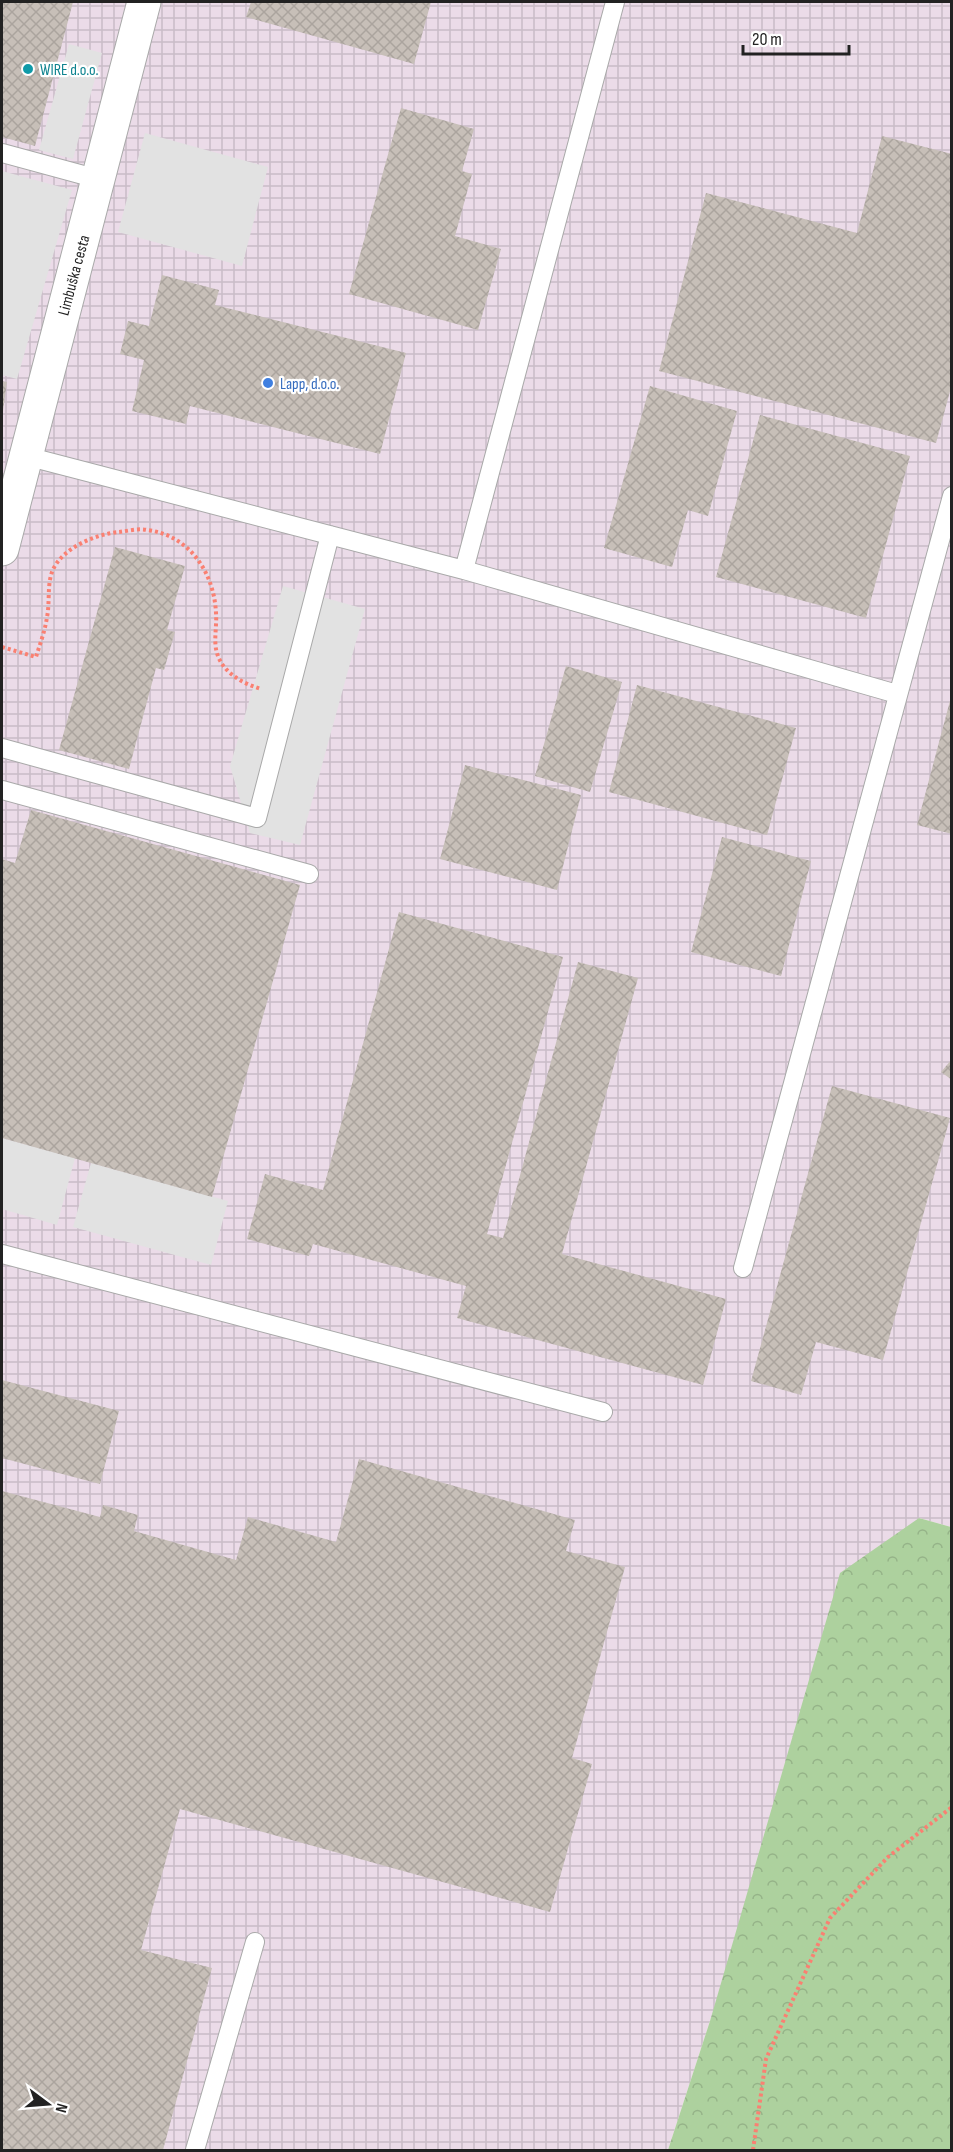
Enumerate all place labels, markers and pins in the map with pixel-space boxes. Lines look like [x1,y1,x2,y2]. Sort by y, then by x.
place label: WIRE d.o.o. [40,61,99,80]
marker: WIRE d.o.o. [21,62,35,76]
place label: Lapp, d.o.o. [280,375,339,394]
marker: Lapp, d.o.o. [261,376,275,390]

